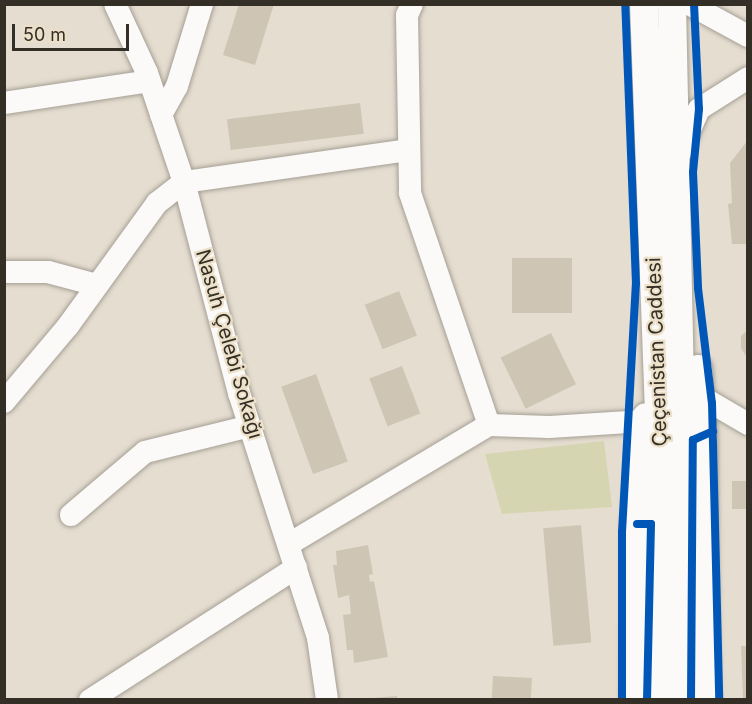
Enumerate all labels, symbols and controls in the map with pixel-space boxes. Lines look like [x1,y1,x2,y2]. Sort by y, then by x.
scale bar [15,12,132,50]
text: 50 m [23,24,66,45]
street label: Nasuh Çelebi Sokağı [190,247,268,441]
street label: Çeçenistan Caddesi [642,257,672,447]

